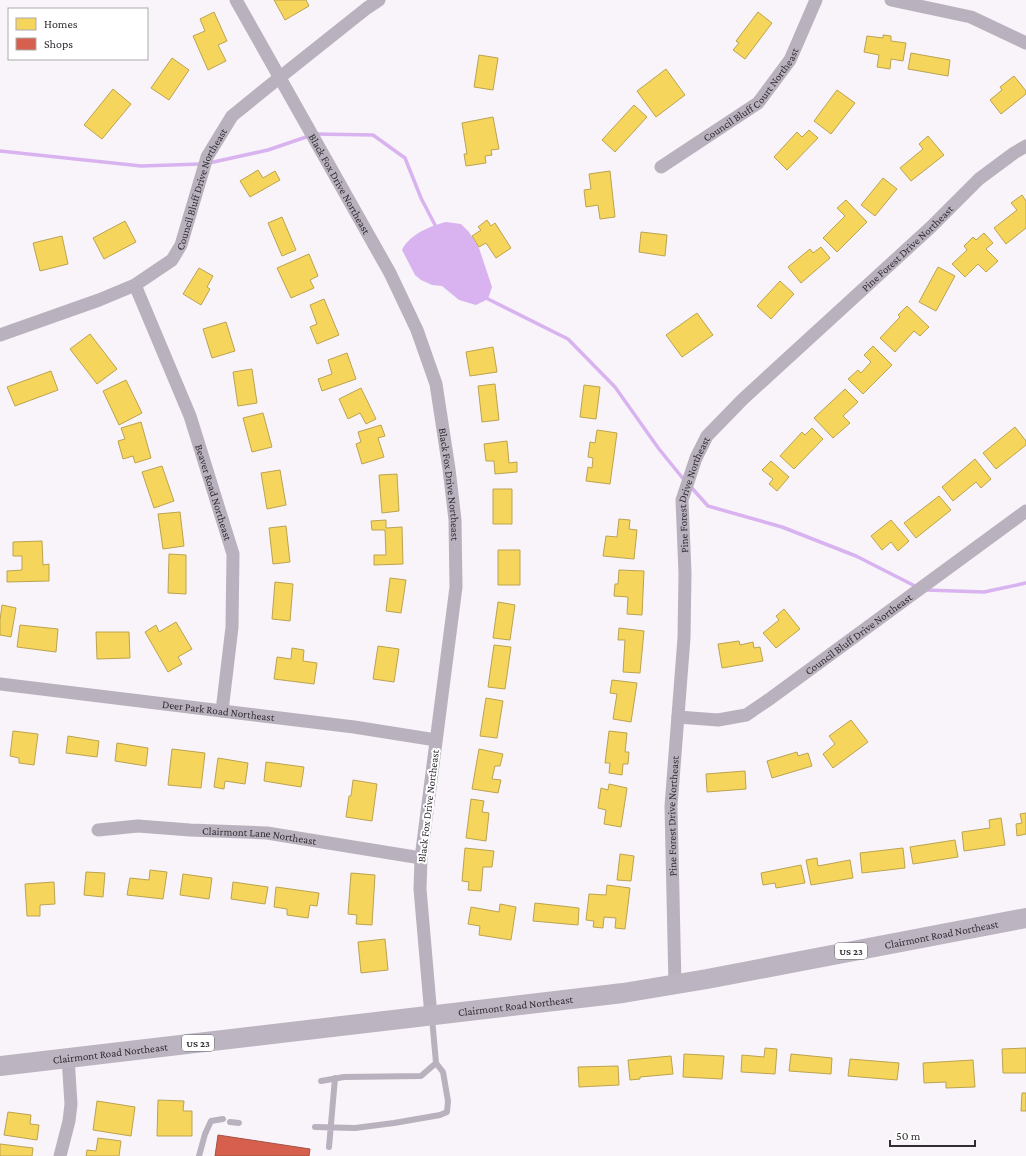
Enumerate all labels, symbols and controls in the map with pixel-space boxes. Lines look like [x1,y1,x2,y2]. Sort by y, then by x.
legend [8,8,148,60]
text: Homes [44,17,78,31]
text: Shops [44,37,73,51]
street label: Council Bluff Court Northeast [701,46,801,144]
street label: Council Bluff Drive Northeast [173,126,229,252]
street label: Black Fox Drive Northeast [307,131,373,237]
street label: Pine Forest Drive Northeast [859,202,956,294]
street label: Black Fox Drive Northeast [437,427,461,541]
street label: Pine Forest Drive Northeast [676,434,712,553]
street label: Beaver Road Northeast [193,443,235,542]
street label: Council Bluff Drive Northeast [802,591,914,677]
street label: Deer Park Road Northeast [162,698,276,723]
street label: Black Fox Drive Northeast [415,749,441,863]
street label: Pine Forest Drive Northeast [665,755,681,876]
street label: Clairmont Lane Northeast [202,824,318,847]
street label: Clairmont Road Northeast [883,917,1000,951]
road number: US 23 [835,943,867,959]
street label: Clairmont Road Northeast [457,993,574,1018]
road number: US 23 [182,1035,214,1051]
street label: Clairmont Road Northeast [52,1040,169,1066]
scale bar [890,1122,975,1148]
text: 50 m [896,1129,921,1143]

